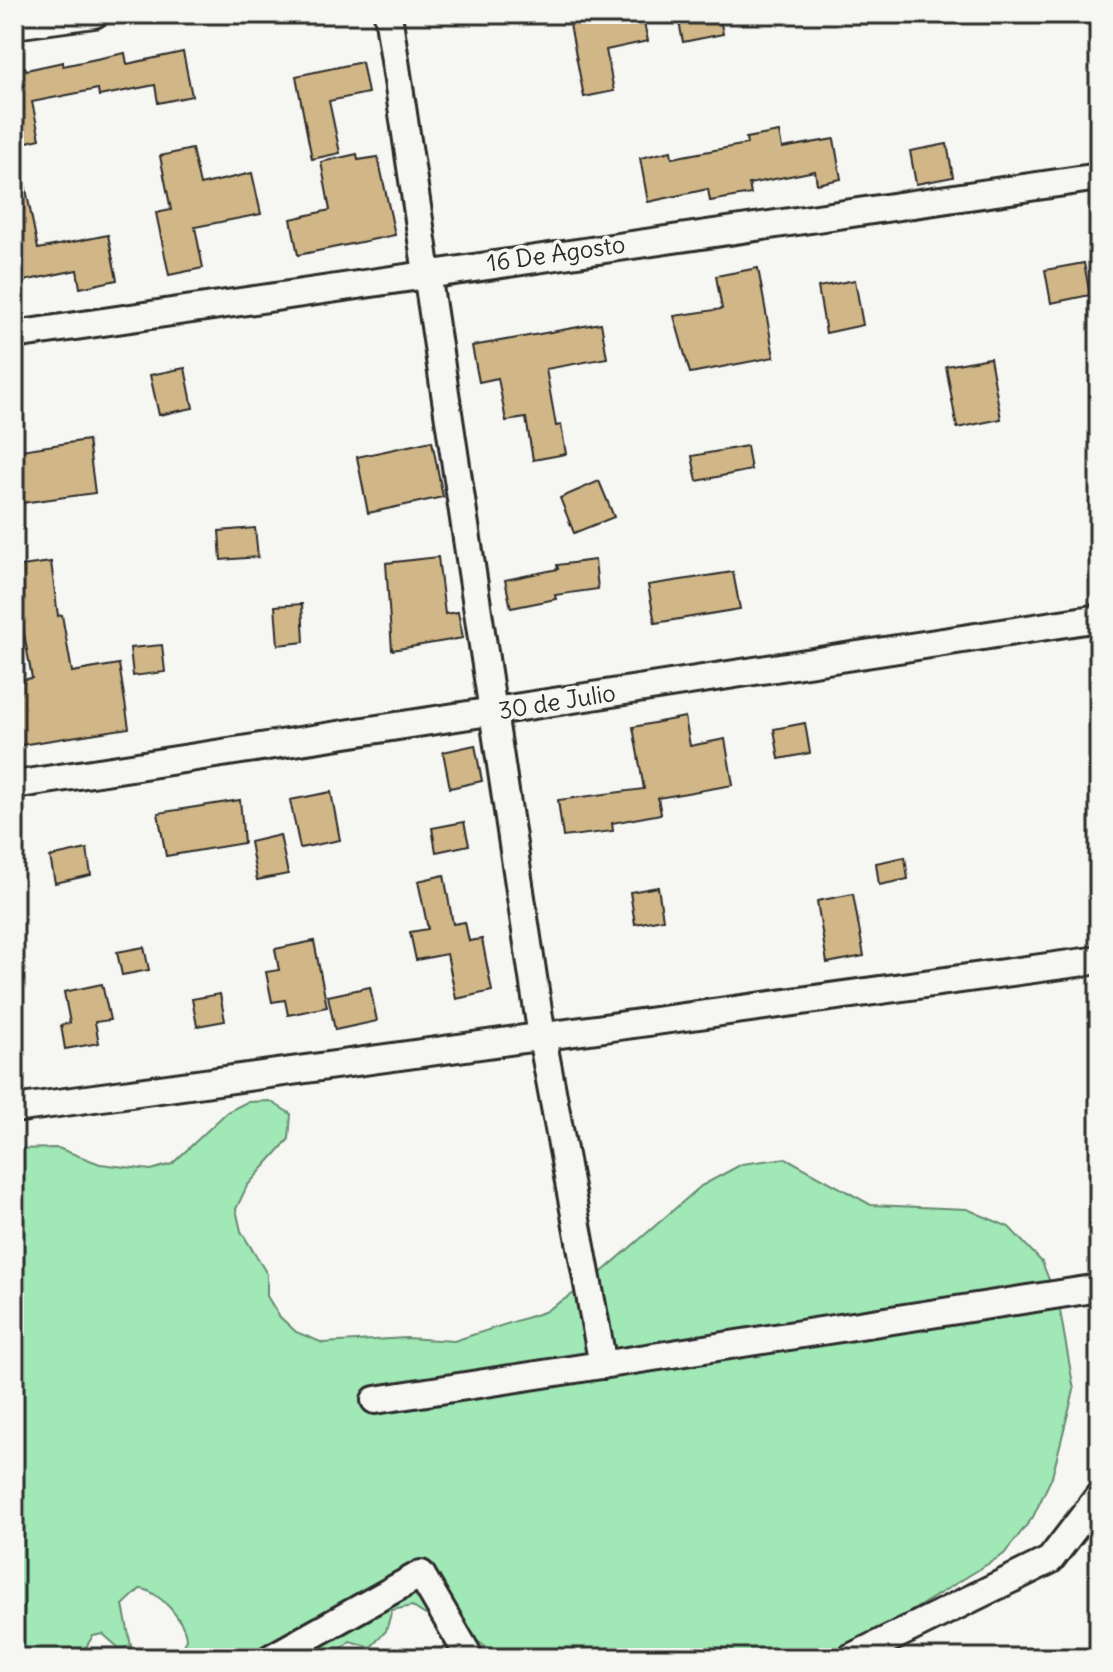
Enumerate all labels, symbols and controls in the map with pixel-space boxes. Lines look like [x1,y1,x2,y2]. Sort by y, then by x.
street label: 16 De Agosto [485,228,627,278]
street label: 30 de Julio [496,677,618,725]

